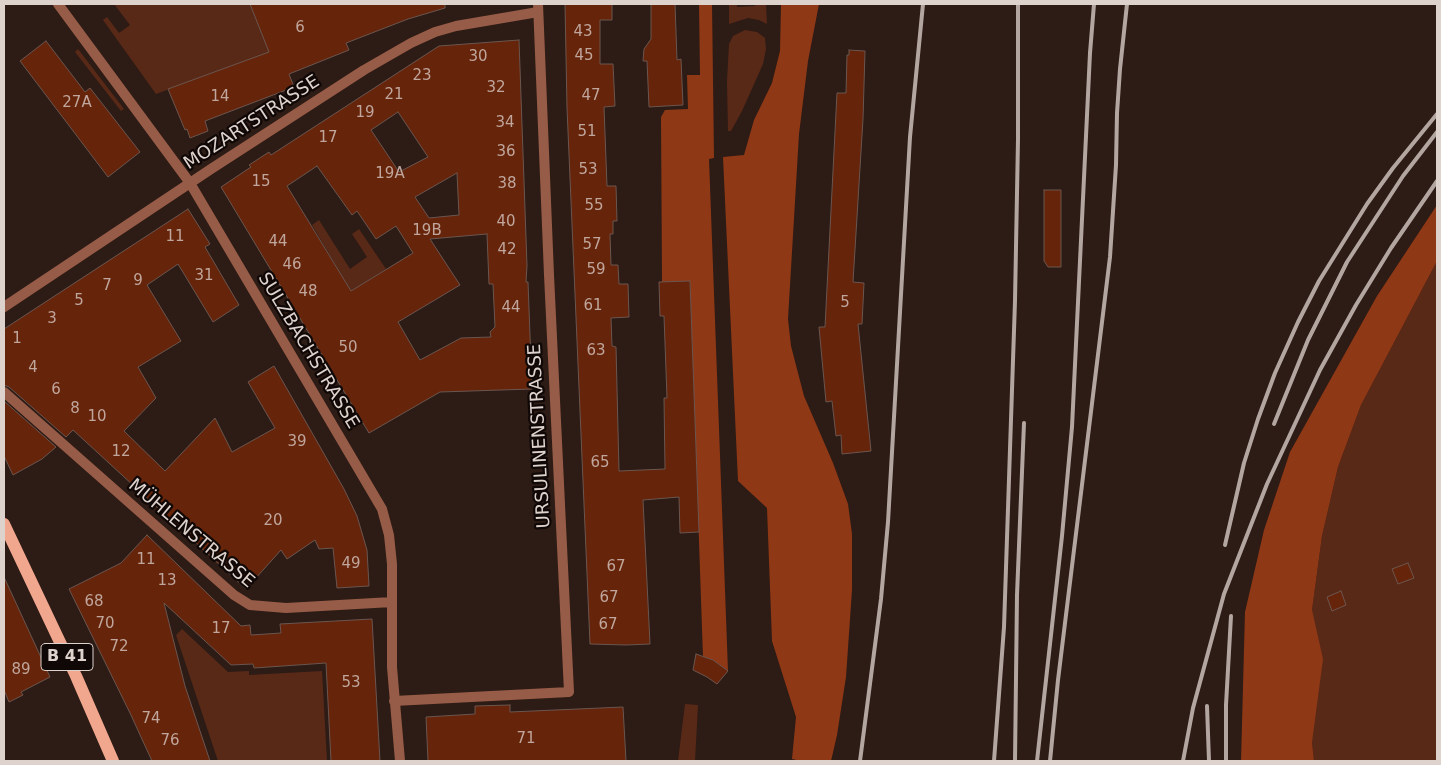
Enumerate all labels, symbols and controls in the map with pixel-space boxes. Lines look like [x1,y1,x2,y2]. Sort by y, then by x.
house number: 6 [295,19,305,37]
house number: 43 [573,23,593,41]
house number: 45 [574,47,594,65]
house number: 30 [468,48,488,66]
house number: 23 [412,67,432,85]
street label: MOZARTSTRASSE [180,71,324,175]
house number: 32 [486,79,506,97]
house number: 21 [384,86,404,104]
house number: 47 [581,87,601,105]
house number: 14 [210,88,230,106]
house number: 27A [62,94,92,112]
house number: 19 [355,104,375,122]
house number: 34 [495,114,515,132]
house number: 51 [577,123,597,141]
house number: 17 [318,129,338,147]
house number: 36 [496,143,516,161]
house number: 53 [578,161,598,179]
house number: 19A [375,165,405,183]
house number: 15 [251,173,271,191]
house number: 38 [497,175,517,193]
house number: 55 [584,197,604,215]
house number: 40 [496,213,516,231]
house number: 19B [412,222,442,240]
house number: 11 [165,228,185,246]
house number: 44 [268,233,288,251]
house number: 57 [582,236,602,254]
house number: 42 [497,241,517,259]
house number: 46 [282,256,302,274]
house number: 59 [586,261,606,279]
house number: 31 [194,267,214,285]
street label: SULZBACHSTRASSE [253,269,363,433]
house number: 9 [133,272,143,290]
house number: 7 [102,277,112,295]
house number: 48 [298,283,318,301]
house number: 5 [74,292,84,310]
house number: 5 [840,294,850,312]
house number: 61 [583,297,603,315]
house number: 44 [501,299,521,317]
house number: 3 [47,310,57,328]
house number: 1 [12,330,22,348]
house number: 50 [338,339,358,357]
house number: 63 [586,342,606,360]
street label: URSULINENSTRASSE [524,343,556,529]
house number: 4 [28,359,38,377]
house number: 6 [51,381,61,399]
house number: 8 [70,400,80,418]
house number: 10 [87,408,107,426]
house number: 39 [287,433,307,451]
house number: 12 [111,443,131,461]
house number: 65 [590,454,610,472]
street label: MÜHLENSTRASSE [124,475,258,593]
house number: 20 [263,512,283,530]
house number: 11 [136,551,156,569]
house number: 49 [341,555,361,573]
house number: 67 [606,558,626,576]
house number: 13 [157,572,177,590]
house number: 67 [599,589,619,607]
house number: 68 [84,593,104,611]
house number: 70 [95,615,115,633]
house number: 67 [598,616,618,634]
house number: 17 [211,620,231,638]
house number: 72 [109,638,129,656]
road number: B 41 [41,644,93,670]
house number: 89 [11,661,31,679]
house number: 53 [341,674,361,692]
house number: 74 [141,710,161,728]
house number: 71 [516,730,536,748]
house number: 76 [160,732,180,750]

